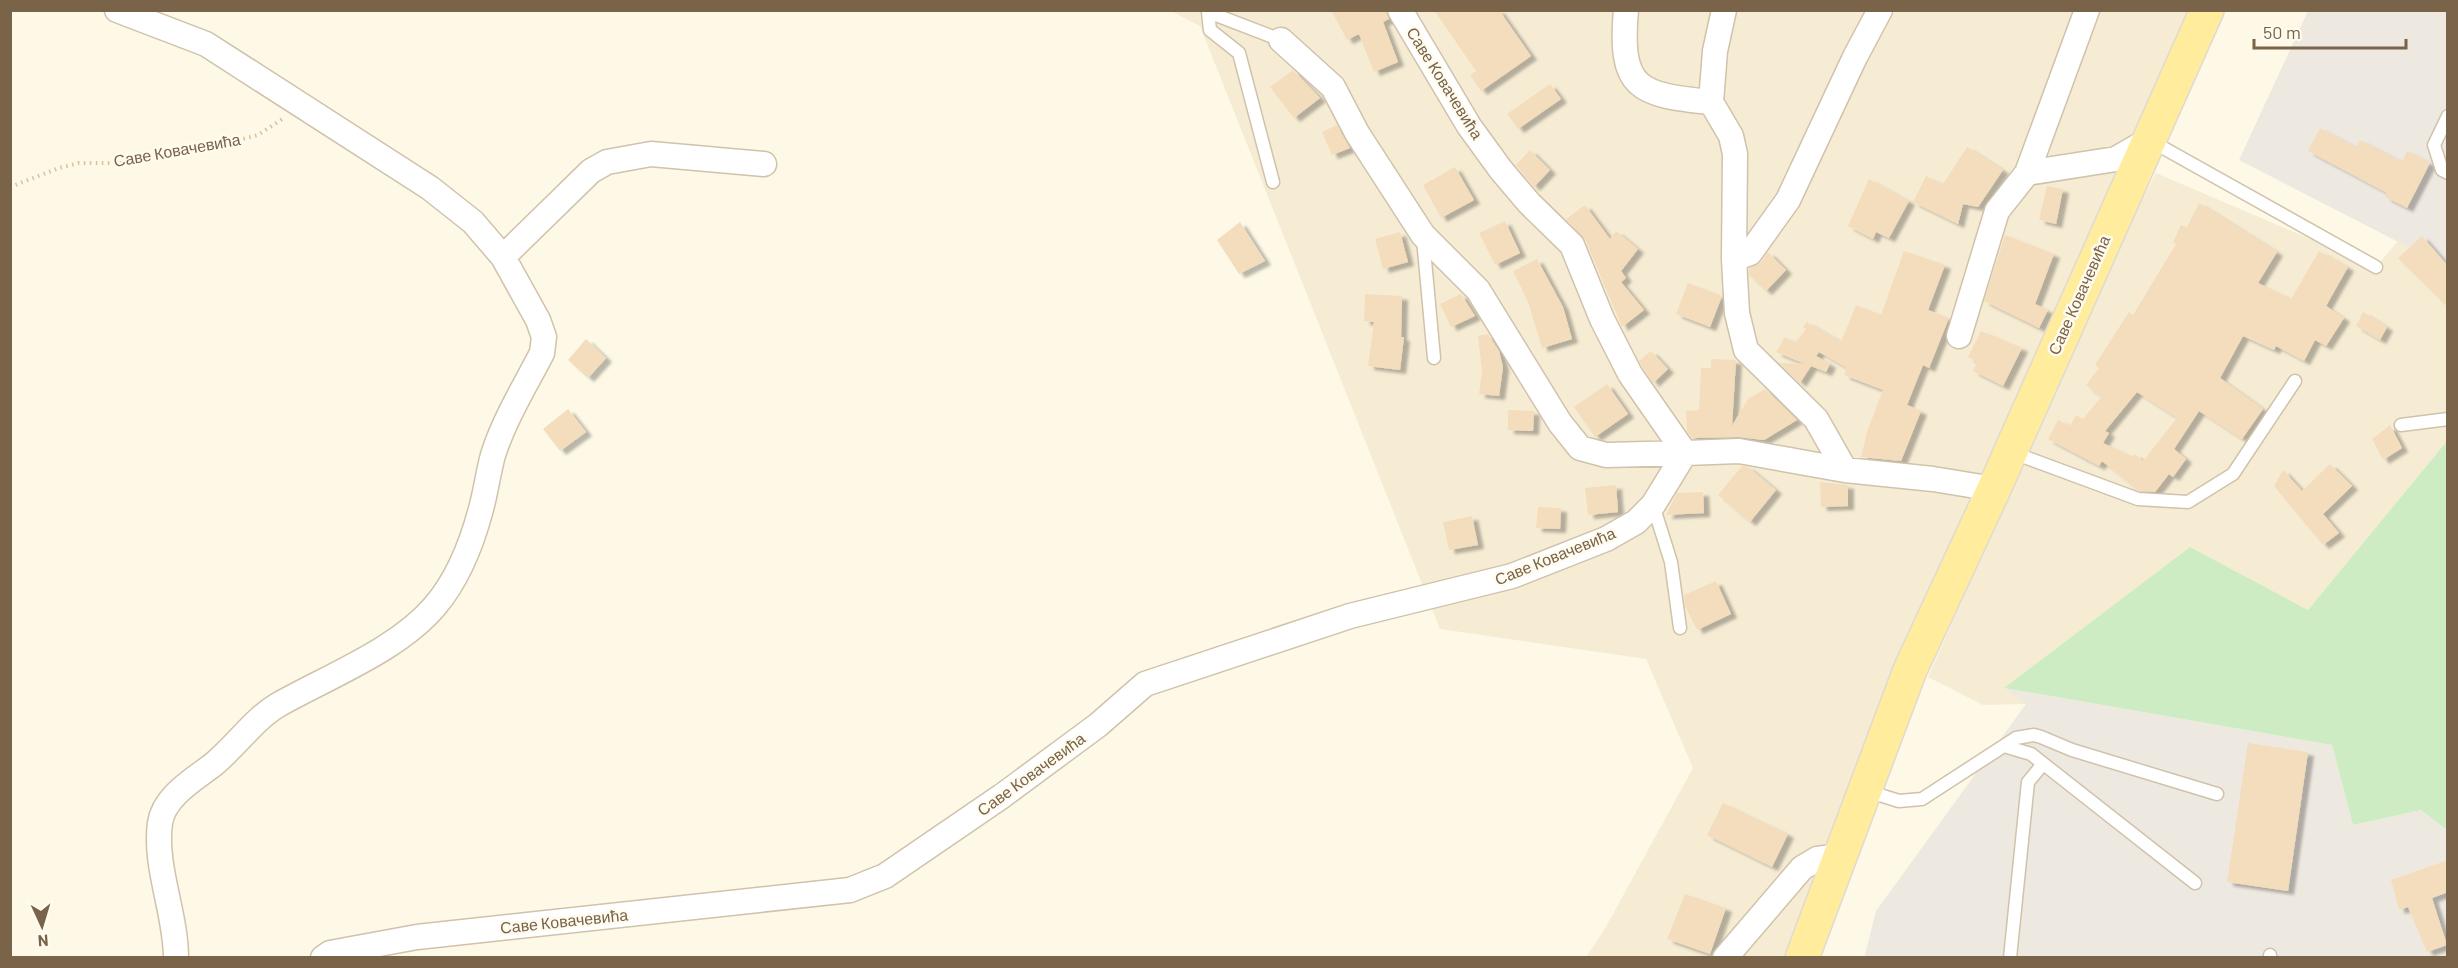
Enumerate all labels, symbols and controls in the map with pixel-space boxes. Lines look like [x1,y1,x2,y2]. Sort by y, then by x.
scale bar [2254,12,2406,50]
text: 50 m [2263,21,2301,43]
street label: Саве Ковачевића [1403,23,1488,142]
street label: Саве Ковачевића [112,129,242,170]
street label: Саве Ковачевића [2044,232,2113,357]
street label: Саве Ковачевића [1492,523,1618,588]
street label: Саве Ковачевића [973,728,1088,819]
north arrow [12,896,72,956]
street label: Саве Ковачевића [499,904,629,937]
text: N [37,932,49,951]

